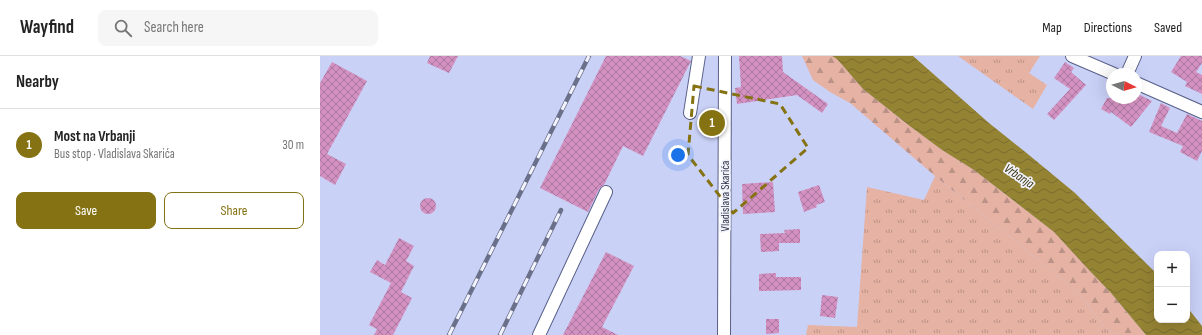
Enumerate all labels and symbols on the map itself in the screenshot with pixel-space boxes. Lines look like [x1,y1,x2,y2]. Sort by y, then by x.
north arrow [1106,68,1142,104]
pin: 1 [699,108,725,138]
your location [668,145,688,165]
street label: Vladislava Skarića [718,160,733,231]
water label: Vrbanja [1001,160,1038,192]

